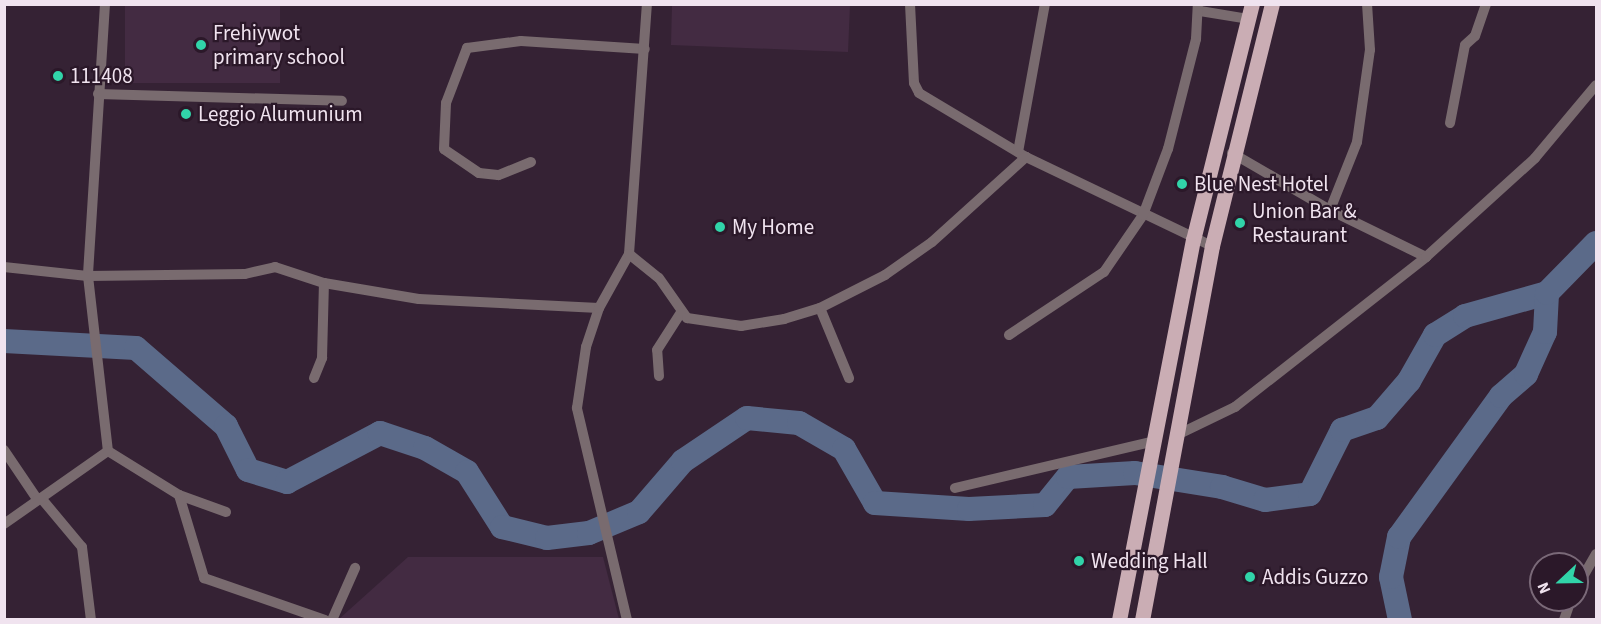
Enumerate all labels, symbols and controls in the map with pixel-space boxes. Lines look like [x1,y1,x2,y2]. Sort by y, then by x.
place label: Frehiywot primary school [213,20,345,70]
marker: Frehiywot primary school [194,38,208,52]
place label: 111408 [70,63,133,89]
marker: 111408 [51,69,65,83]
place label: Leggio Alumunium [198,101,363,127]
marker: Leggio Alumunium [179,107,193,121]
place label: Blue Nest Hotel [1194,171,1329,197]
marker: Blue Nest Hotel [1175,177,1189,191]
place label: Union Bar & Restaurant [1252,198,1356,248]
place label: My Home [732,214,814,240]
marker: Union Bar & Restaurant [1233,216,1247,230]
marker: My Home [713,220,727,234]
place label: Wedding Hall [1091,548,1208,574]
north arrow [1529,552,1589,612]
marker: Wedding Hall [1072,554,1086,568]
place label: Addis Guzzo [1262,564,1368,590]
marker: Addis Guzzo [1243,570,1257,584]
text: N [1532,579,1556,597]

